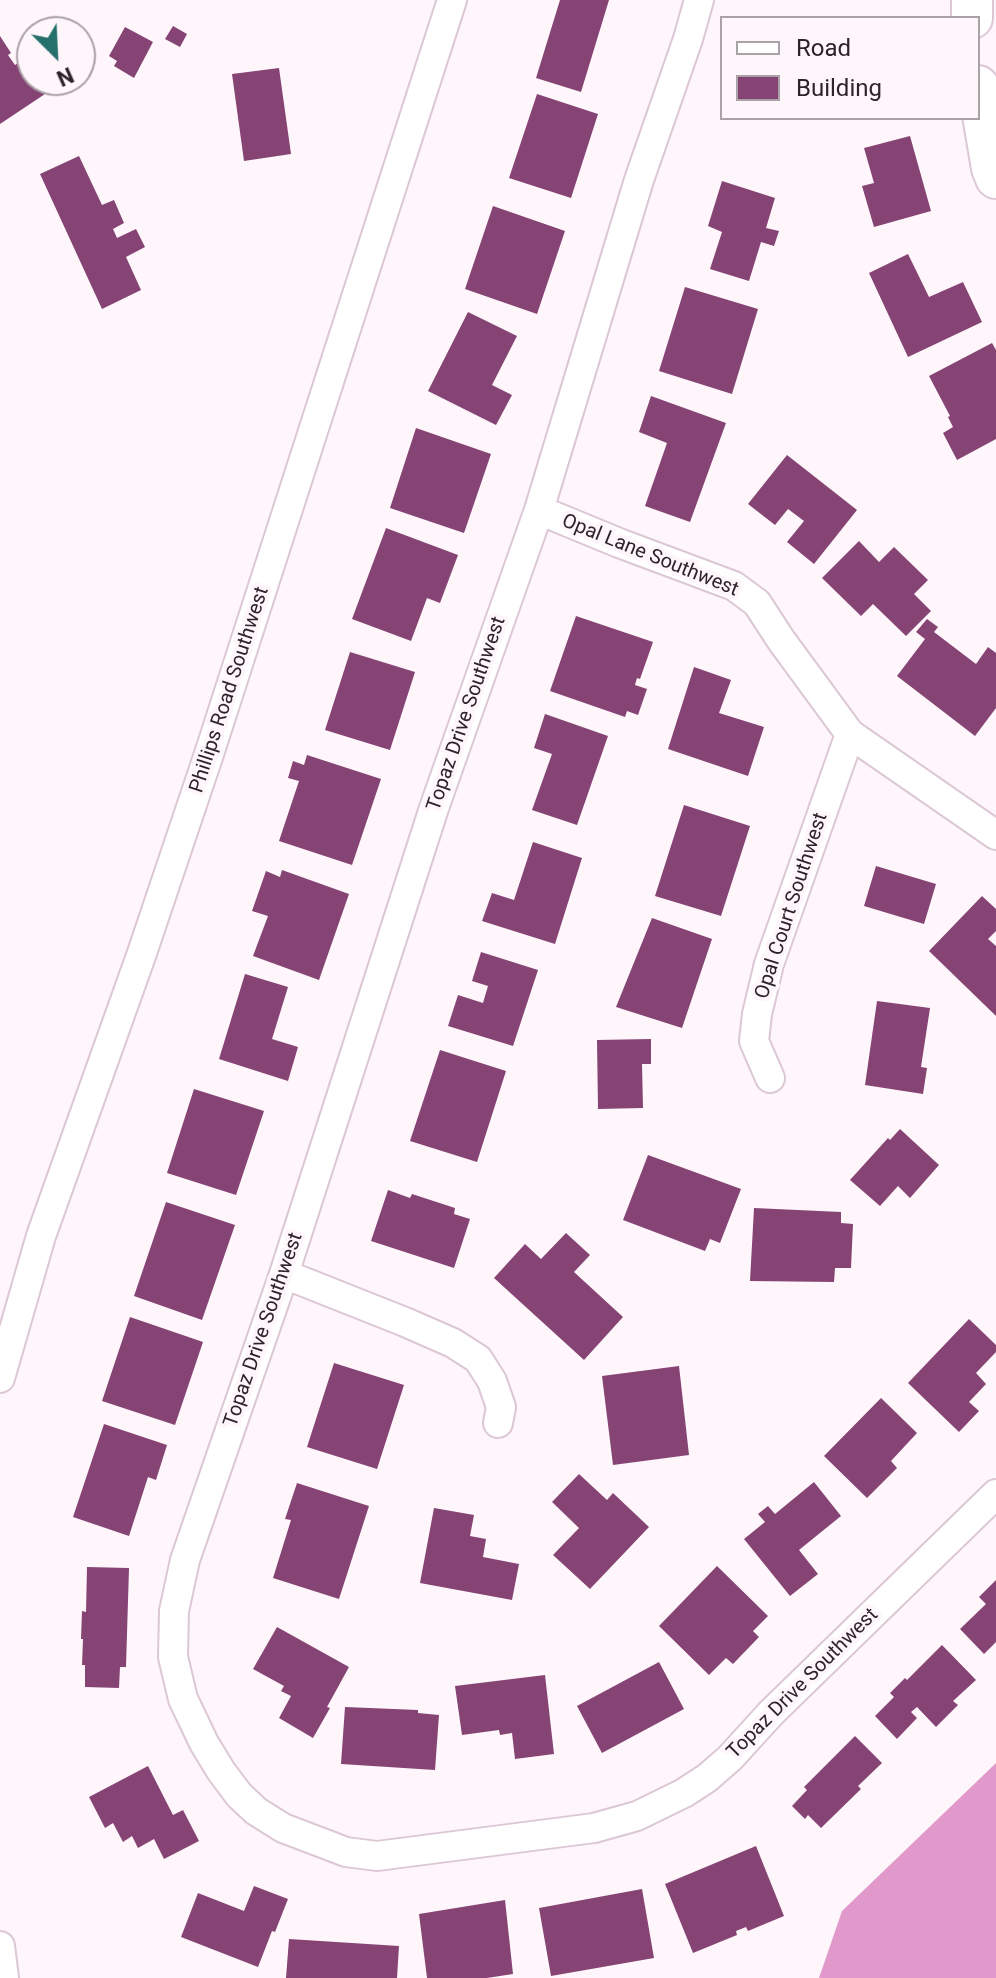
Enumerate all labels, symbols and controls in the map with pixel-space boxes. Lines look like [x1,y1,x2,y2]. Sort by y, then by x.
north arrow [16,16,96,96]
legend [720,16,980,120]
text: Road [796,34,851,62]
text: N [53,62,77,91]
text: Building [796,74,882,102]
street label: Opal Lane Southwest [558,510,742,602]
street label: Phillips Road Southwest [185,584,275,796]
street label: Topaz Drive Southwest [423,614,511,814]
street label: Opal Court Southwest [751,810,833,1002]
street label: Topaz Drive Southwest [220,1230,308,1430]
street label: Topaz Drive Southwest [723,1604,883,1764]

